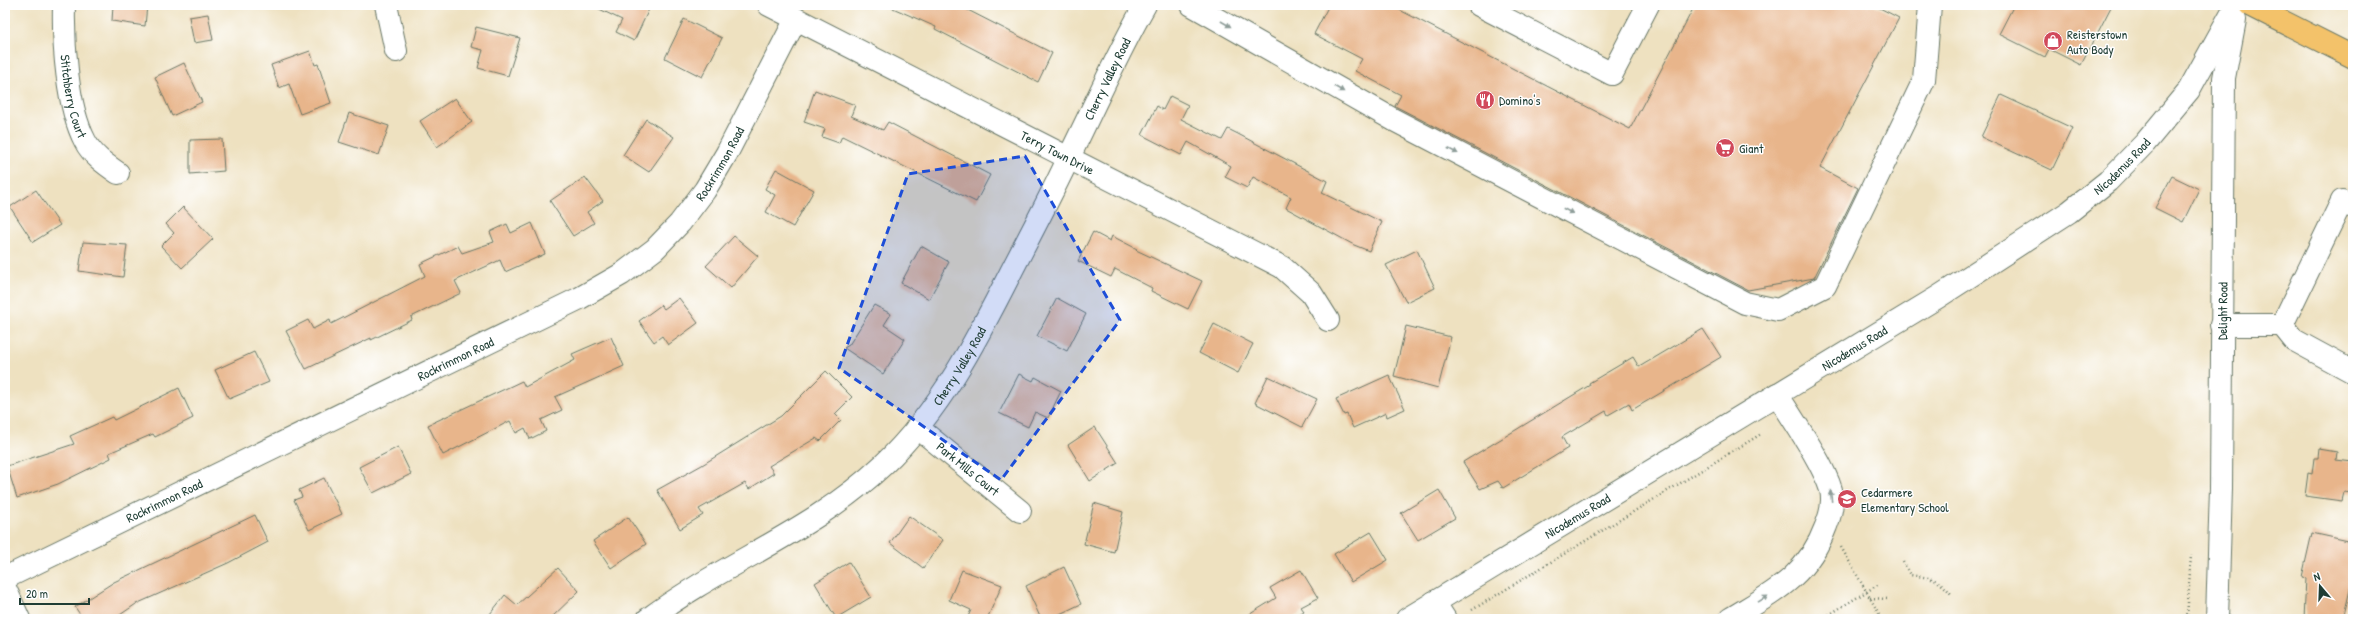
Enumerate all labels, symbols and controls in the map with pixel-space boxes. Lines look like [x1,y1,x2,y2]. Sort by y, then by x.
one-way arrow [1220,21,1232,28]
place label: Reisterstown Auto Body [2067,25,2127,58]
shop icon: Reisterstown Auto Body [2042,30,2064,52]
street label: Cherry Valley Road [1079,35,1135,123]
street label: Stitchberry Court [56,54,92,141]
one-way arrow [1333,85,1345,92]
restaurant icon: Domino's [1474,89,1496,111]
place label: Domino's [1499,91,1540,109]
street label: Rockrimmon Road [691,124,748,204]
street label: Terry Town Drive [1018,126,1098,179]
street label: Nicodemus Road [2089,134,2154,199]
supermarket icon: Giant [1714,137,1736,159]
place label: Giant [1739,139,1764,157]
one-way arrow [1447,148,1459,155]
one-way arrow [1563,208,1574,215]
street label: Delight Road [2213,282,2232,340]
street label: Nicodemus Road [1818,321,1890,375]
street label: Cherry Valley Road [928,323,990,409]
street label: Rockrimmon Road [414,332,497,385]
street label: Park Mills Court [933,438,1004,500]
street label: Rockrimmon Road [123,474,205,527]
place label: Cedarmere Elementary School [1861,483,1949,516]
school or university icon: Cedarmere Elementary School [1836,488,1858,510]
street label: Nicodemus Road [1541,489,1613,543]
one-way arrow [1828,490,1834,502]
north arrow [2300,566,2340,606]
text: N [2312,569,2322,584]
scale bar [20,580,89,606]
text: 20 m [26,585,48,602]
one-way arrow [1757,595,1769,602]

